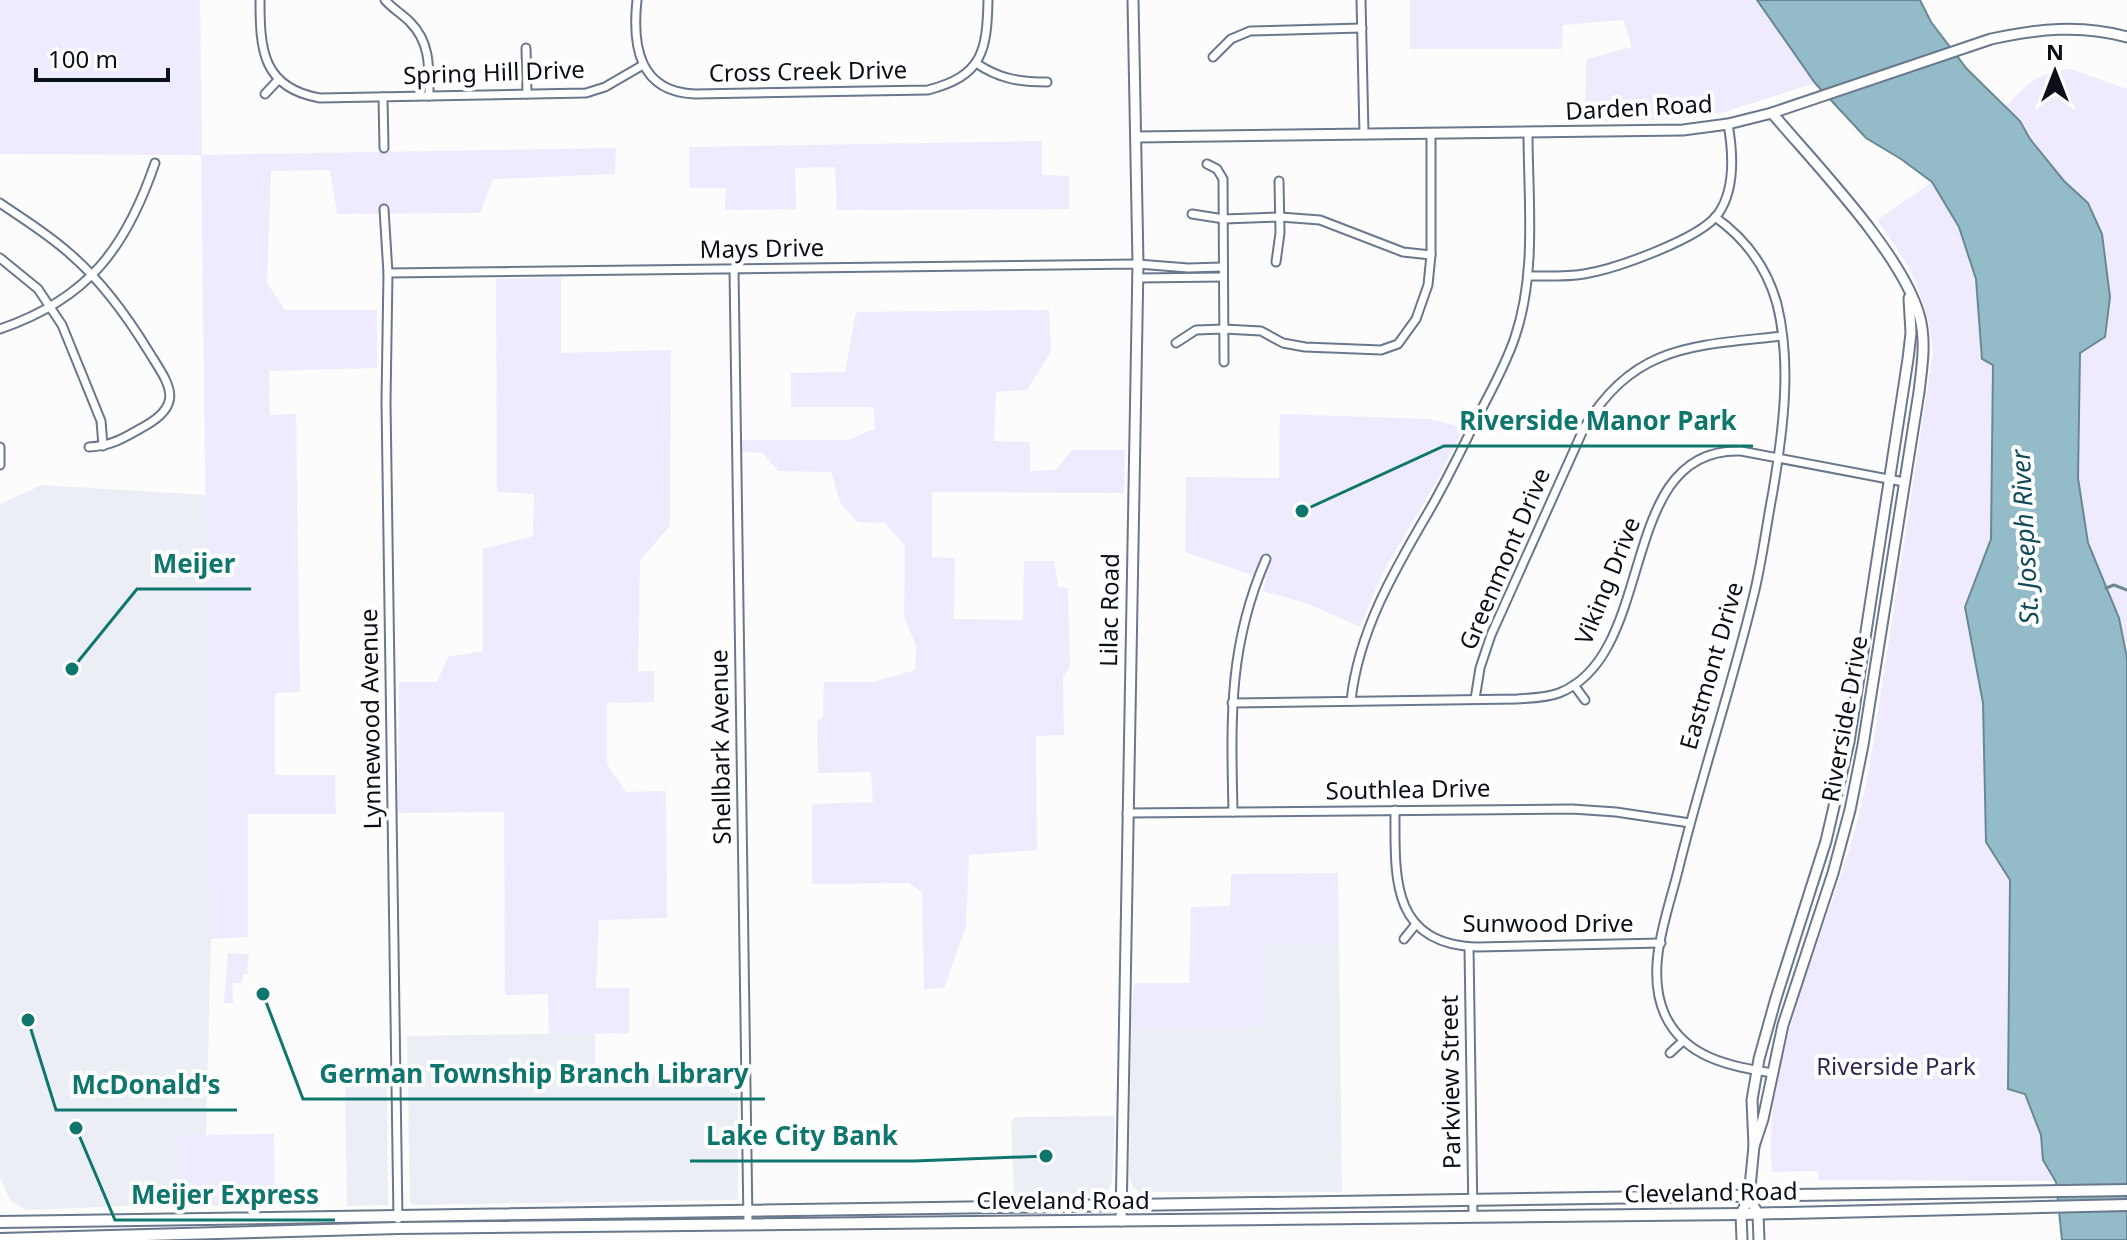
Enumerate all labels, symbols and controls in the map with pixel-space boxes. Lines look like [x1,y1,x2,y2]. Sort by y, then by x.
scale bar [36,32,168,82]
north arrow [2015,32,2095,112]
text: N [2046,36,2064,66]
text: 100 m [48,42,118,75]
street label: Spring Hill Drive [403,52,585,91]
street label: Cross Creek Drive [708,52,907,89]
street label: Darden Road [1564,86,1713,127]
street label: Mays Drive [699,230,825,265]
callout: Riverside Manor Park [1444,396,1753,446]
text: Riverside Manor Park [1459,402,1738,438]
water label: St. Joseph River [2001,447,2047,625]
street label: Greenmont Drive [1450,462,1557,655]
street label: Viking Drive [1566,512,1647,649]
callout: Meijer [137,539,251,589]
text: Meijer [153,545,236,581]
street label: Lilac Road [1091,553,1126,667]
street label: Eastmont Drive [1671,578,1750,753]
street label: Lynnewood Avenue [351,608,388,830]
street label: Riverside Drive [1813,633,1874,804]
street label: Shellbark Avenue [701,649,738,845]
street label: Southlea Drive [1325,771,1491,806]
street label: Sunwood Drive [1462,906,1634,939]
street label: Parkview Street [1431,994,1468,1169]
callout: German Township Branch Library [303,1049,765,1099]
park label: Riverside Park [1816,1049,1976,1082]
text: German Township Branch Library [319,1055,749,1091]
callout: McDonald's [56,1060,237,1110]
text: McDonald's [71,1066,221,1102]
callout: Lake City Bank [690,1111,914,1161]
text: Lake City Bank [706,1117,899,1153]
callout: Meijer Express [115,1170,335,1220]
street label: Cleveland Road [1624,1173,1798,1210]
text: Meijer Express [131,1176,319,1212]
street label: Cleveland Road [976,1183,1150,1216]

